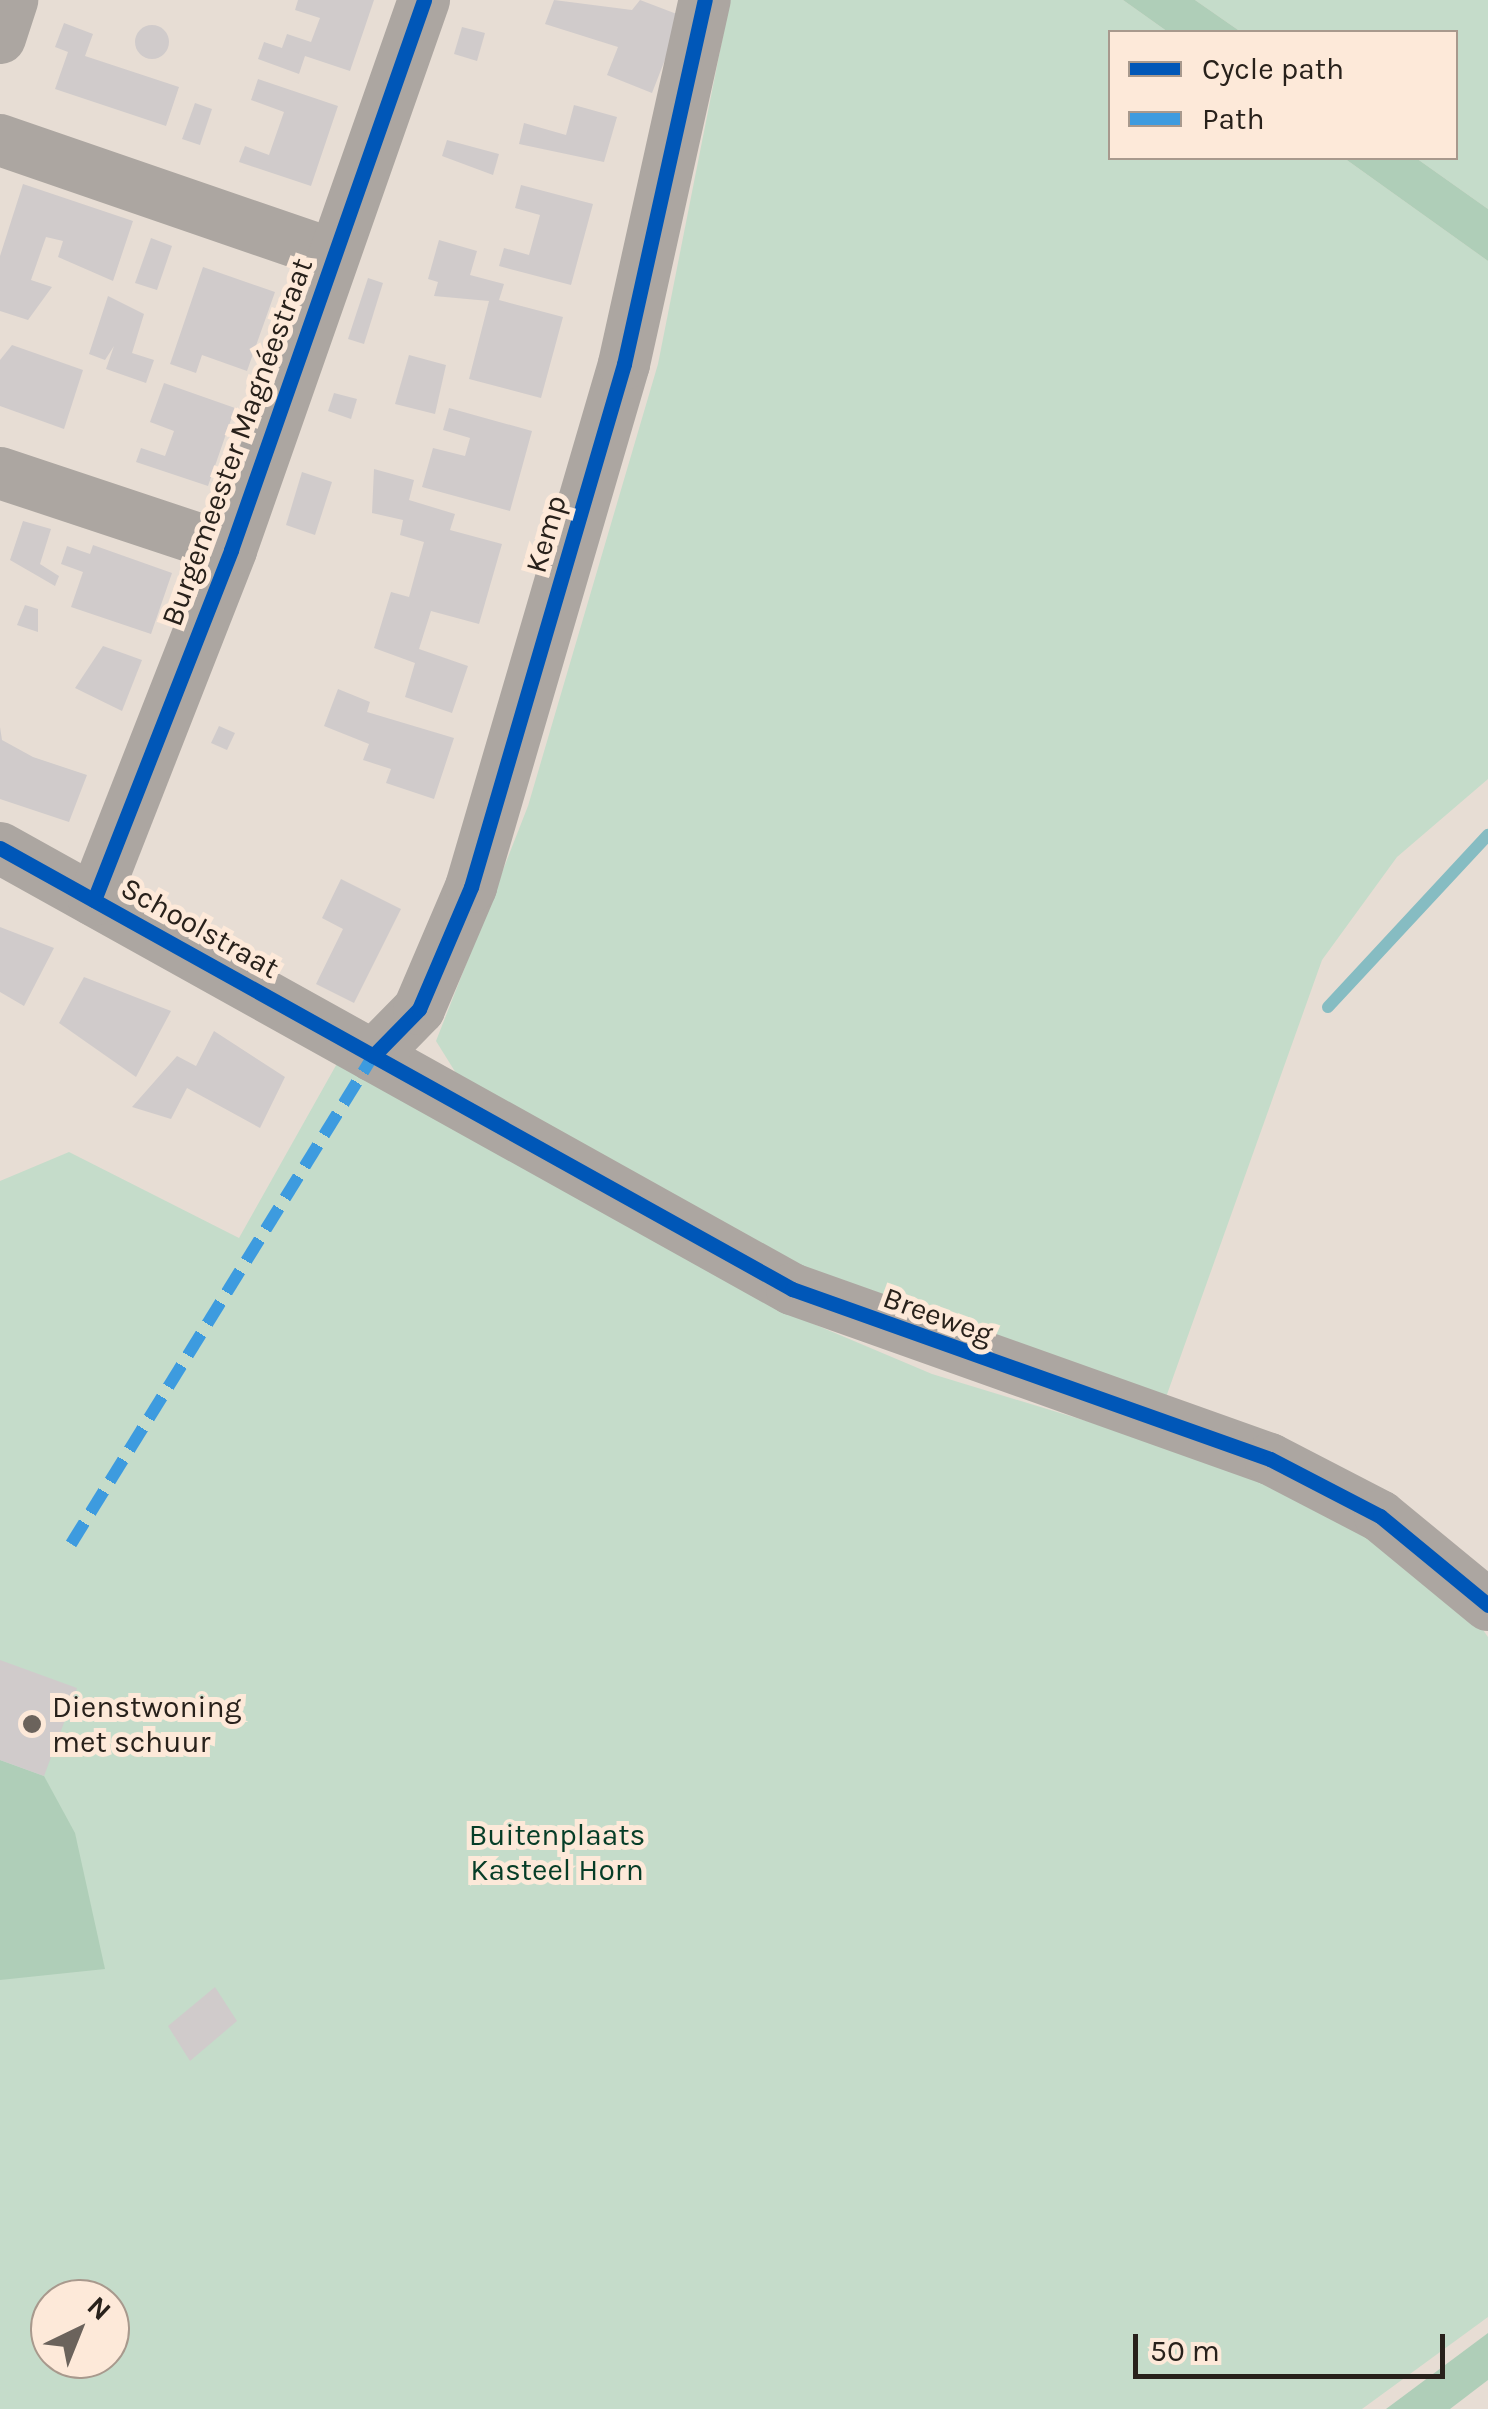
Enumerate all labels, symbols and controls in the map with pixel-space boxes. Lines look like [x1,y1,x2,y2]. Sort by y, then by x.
legend [1108,30,1458,160]
text: Cycle path [1202,51,1344,87]
text: Path [1202,101,1265,137]
street label: Burgemeester Magnéestraat [154,253,320,631]
street label: Kemp [518,491,574,577]
street label: Schoolstraat [115,870,285,986]
street label: Breeweg [878,1280,998,1352]
place label: Dienstwoning met schuur [52,1689,242,1760]
marker: Dienstwoning met schuur [21,1713,43,1735]
park label: Buitenplaats Kasteel Horn [469,1817,645,1888]
north arrow [30,2279,130,2379]
text: N [81,2289,118,2327]
scale bar [1138,2314,1450,2376]
text: 50 m [1150,2333,1220,2369]

